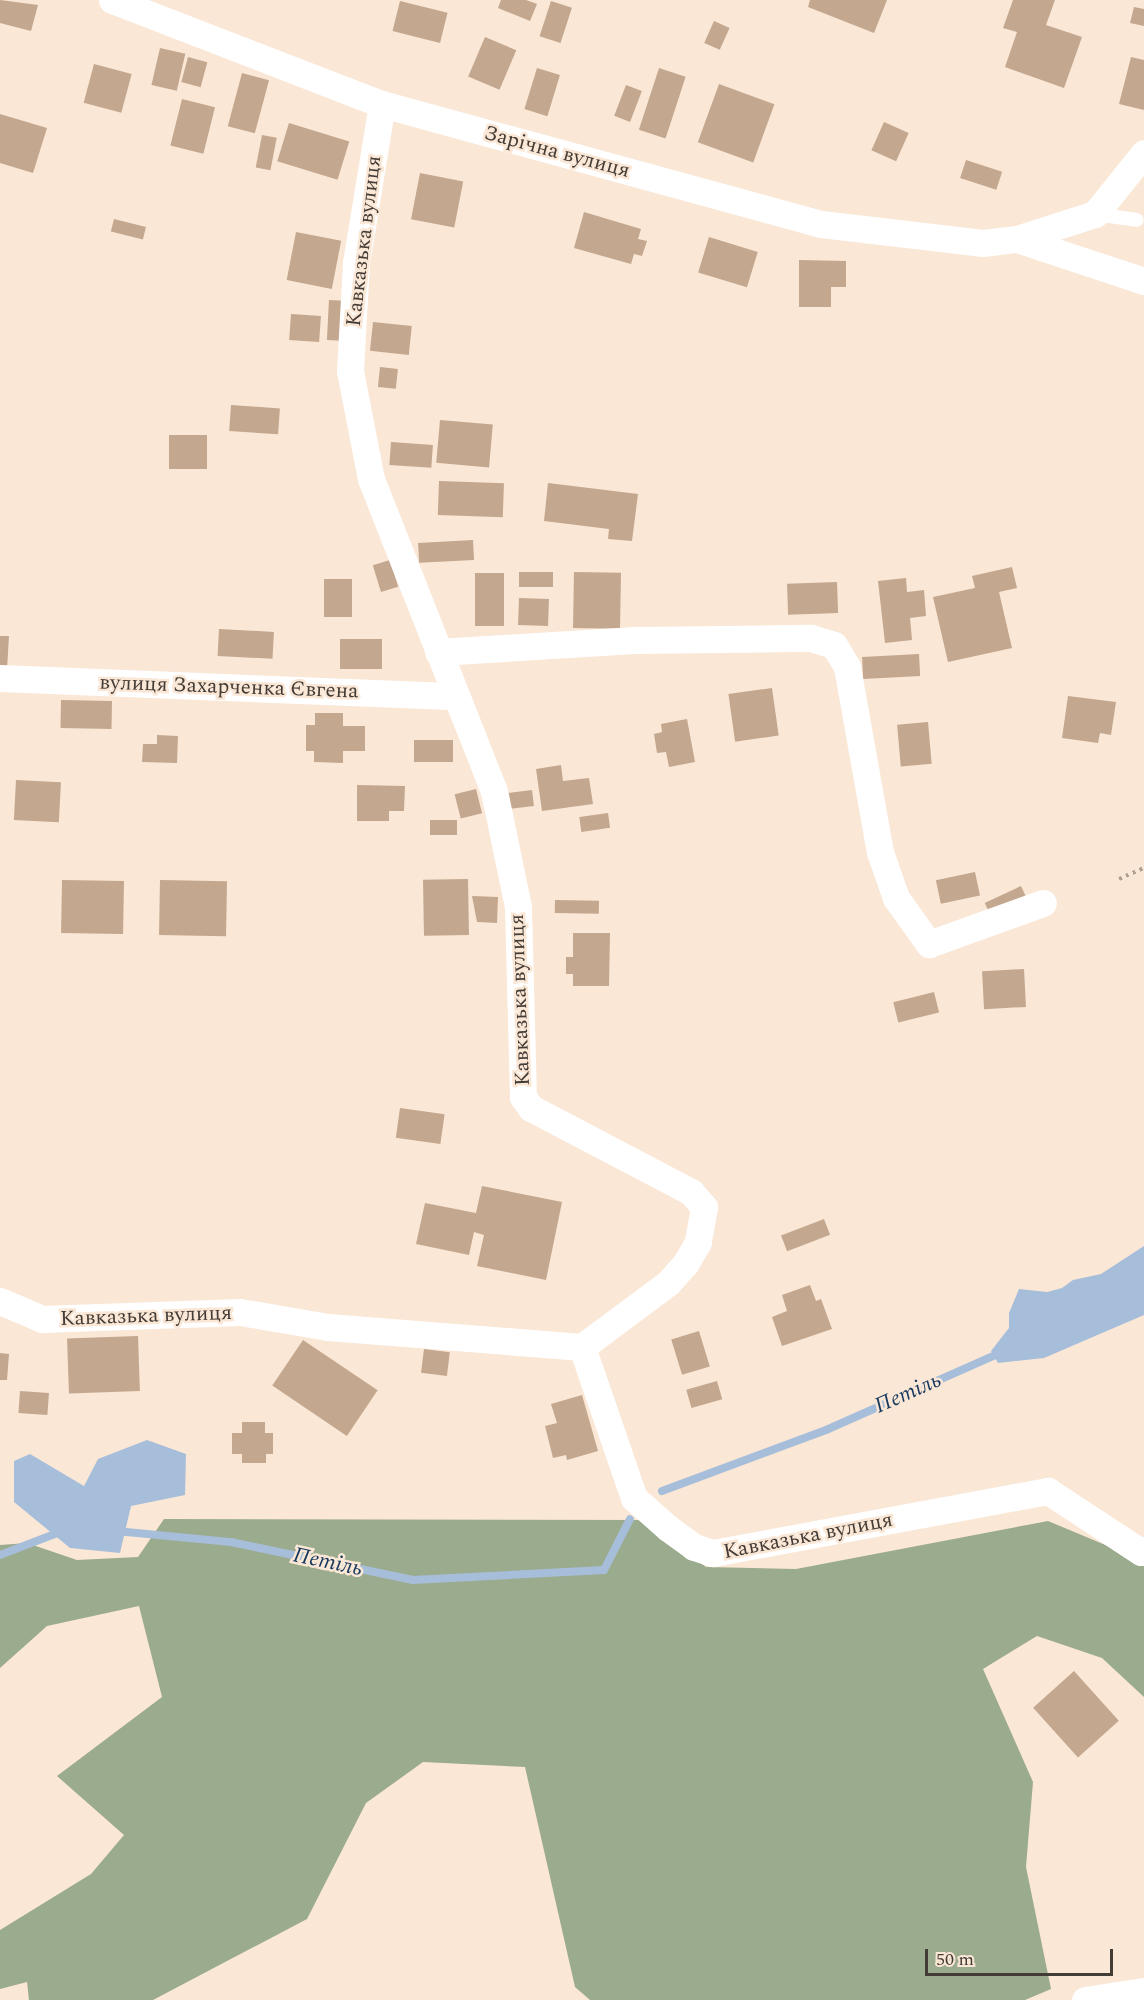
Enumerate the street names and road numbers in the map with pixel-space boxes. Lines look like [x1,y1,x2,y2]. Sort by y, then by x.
street label: Зарічна вулиця [481,120,633,184]
street label: Кавказька вулиця [341,154,387,328]
street label: вулиця Захарченка Євгена [99,670,359,704]
street label: Кавказька вулиця [504,914,536,1086]
street label: Кавказька вулиця [60,1300,232,1332]
street label: Кавказька вулиця [721,1507,895,1565]

